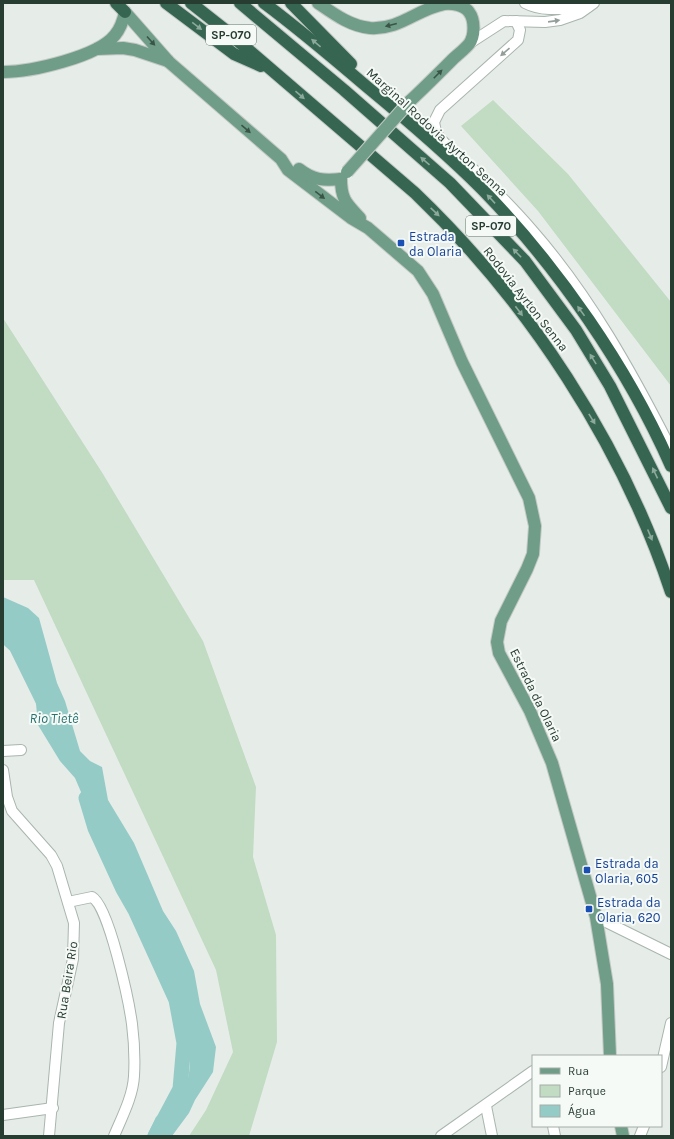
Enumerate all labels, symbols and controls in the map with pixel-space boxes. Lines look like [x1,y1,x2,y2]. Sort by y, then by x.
one-way arrow [548,18,560,24]
one-way arrow [191,22,202,31]
one-way arrow [385,23,397,29]
road number: SP-070 [206,25,256,45]
one-way arrow [146,36,155,47]
one-way arrow [310,39,321,48]
one-way arrow [499,48,510,57]
street label: Marginal Rodovia Ayrton Senna [364,65,510,199]
one-way arrow [433,69,443,79]
one-way arrow [295,90,304,99]
one-way arrow [242,124,251,133]
one-way arrow [420,157,431,166]
one-way arrow [315,190,326,199]
one-way arrow [486,194,496,204]
one-way arrow [430,208,440,217]
road number: SP-070 [466,216,516,236]
place label: Estrada da Olaria [409,229,462,259]
marker: Estrada da Olaria [396,238,406,248]
street label: Rodovia Ayrton Senna [480,244,572,354]
one-way arrow [513,248,522,258]
one-way arrow [515,306,524,317]
one-way arrow [577,306,585,317]
one-way arrow [590,353,597,364]
one-way arrow [589,413,596,425]
one-way arrow [652,467,658,479]
one-way arrow [647,530,653,541]
street label: Estrada da Olaria [507,646,565,744]
water label: Rio Tietê [29,710,79,727]
place label: Estrada da Olaria, 605 [595,856,659,886]
marker: Estrada da Olaria, 605 [582,865,592,875]
place label: Estrada da Olaria, 620 [597,895,661,925]
marker: Estrada da Olaria, 620 [584,904,594,914]
street label: Rua Beira Rio [53,940,81,1020]
legend [532,1055,662,1127]
text: Rua [568,1064,589,1078]
text: Parque [568,1084,606,1098]
text: Água [568,1103,596,1118]

